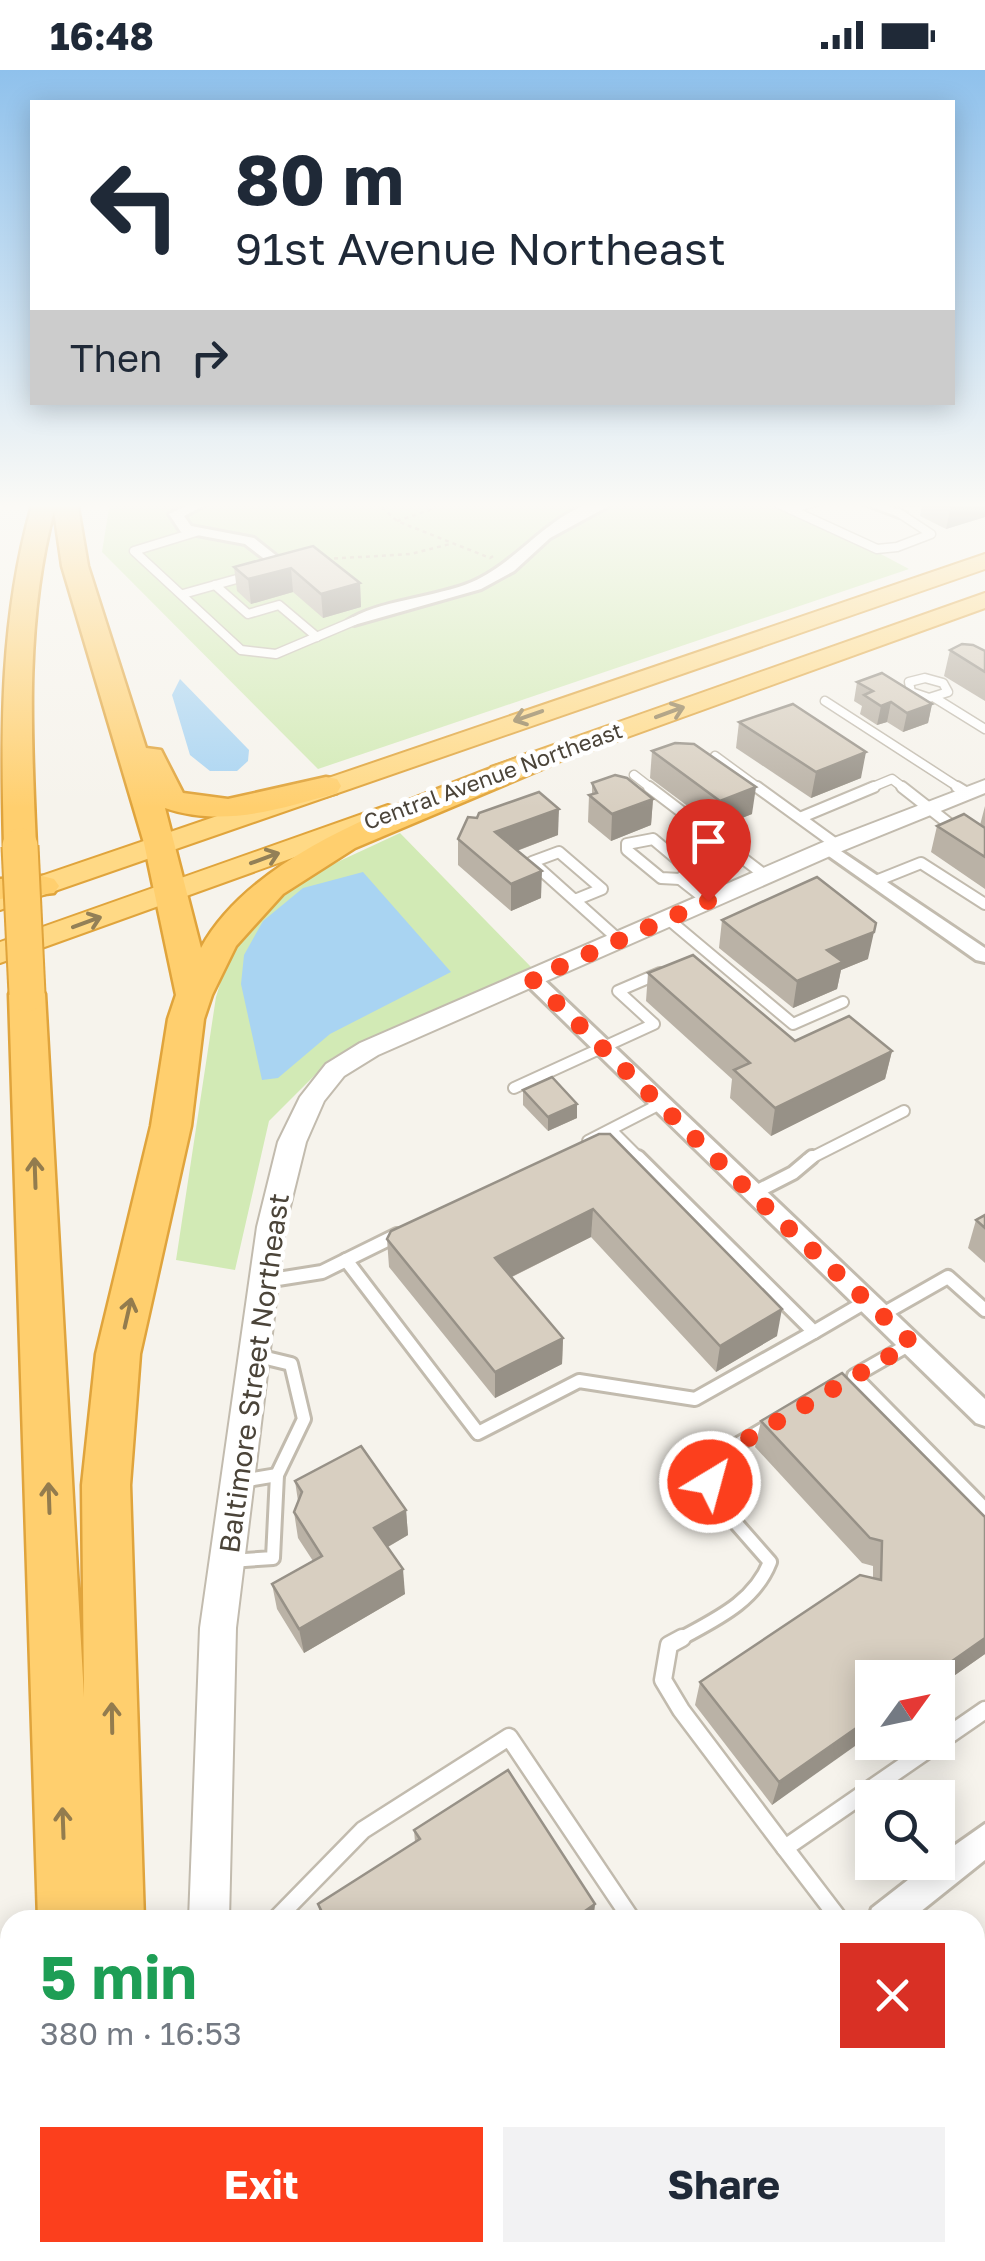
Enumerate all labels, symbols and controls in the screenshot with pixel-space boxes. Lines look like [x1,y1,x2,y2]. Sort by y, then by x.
text: 16:48 [50,13,154,58]
text: 80 m [235,136,404,220]
icon: left [70,140,200,270]
text: 91st Avenue Northeast [235,221,726,275]
icon: right [182,330,237,385]
text: Then [70,335,162,380]
one-way arrow [653,702,685,720]
one-way arrow [513,709,545,727]
street label: Central Avenue Northeast [360,716,626,835]
pin [666,799,751,902]
icon: arrive [681,814,736,869]
one-way arrow [249,848,280,866]
one-way arrow [70,912,101,930]
one-way arrow [25,1158,44,1190]
street label: Baltimore Street Northeast [212,1191,295,1555]
one-way arrow [120,1298,138,1330]
position arrow [658,1430,762,1534]
one-way arrow [39,1482,58,1514]
north arrow [855,1660,955,1760]
map controls [855,1660,955,1880]
one-way arrow [102,1702,121,1734]
button: search [855,1780,955,1880]
one-way arrow [53,1807,72,1839]
text: 5 min [40,1940,197,2012]
button: close [840,1943,945,2048]
text: 380 m · 16:53 [40,2014,242,2052]
button: Exit [40,2127,483,2242]
button: Share [503,2127,945,2242]

